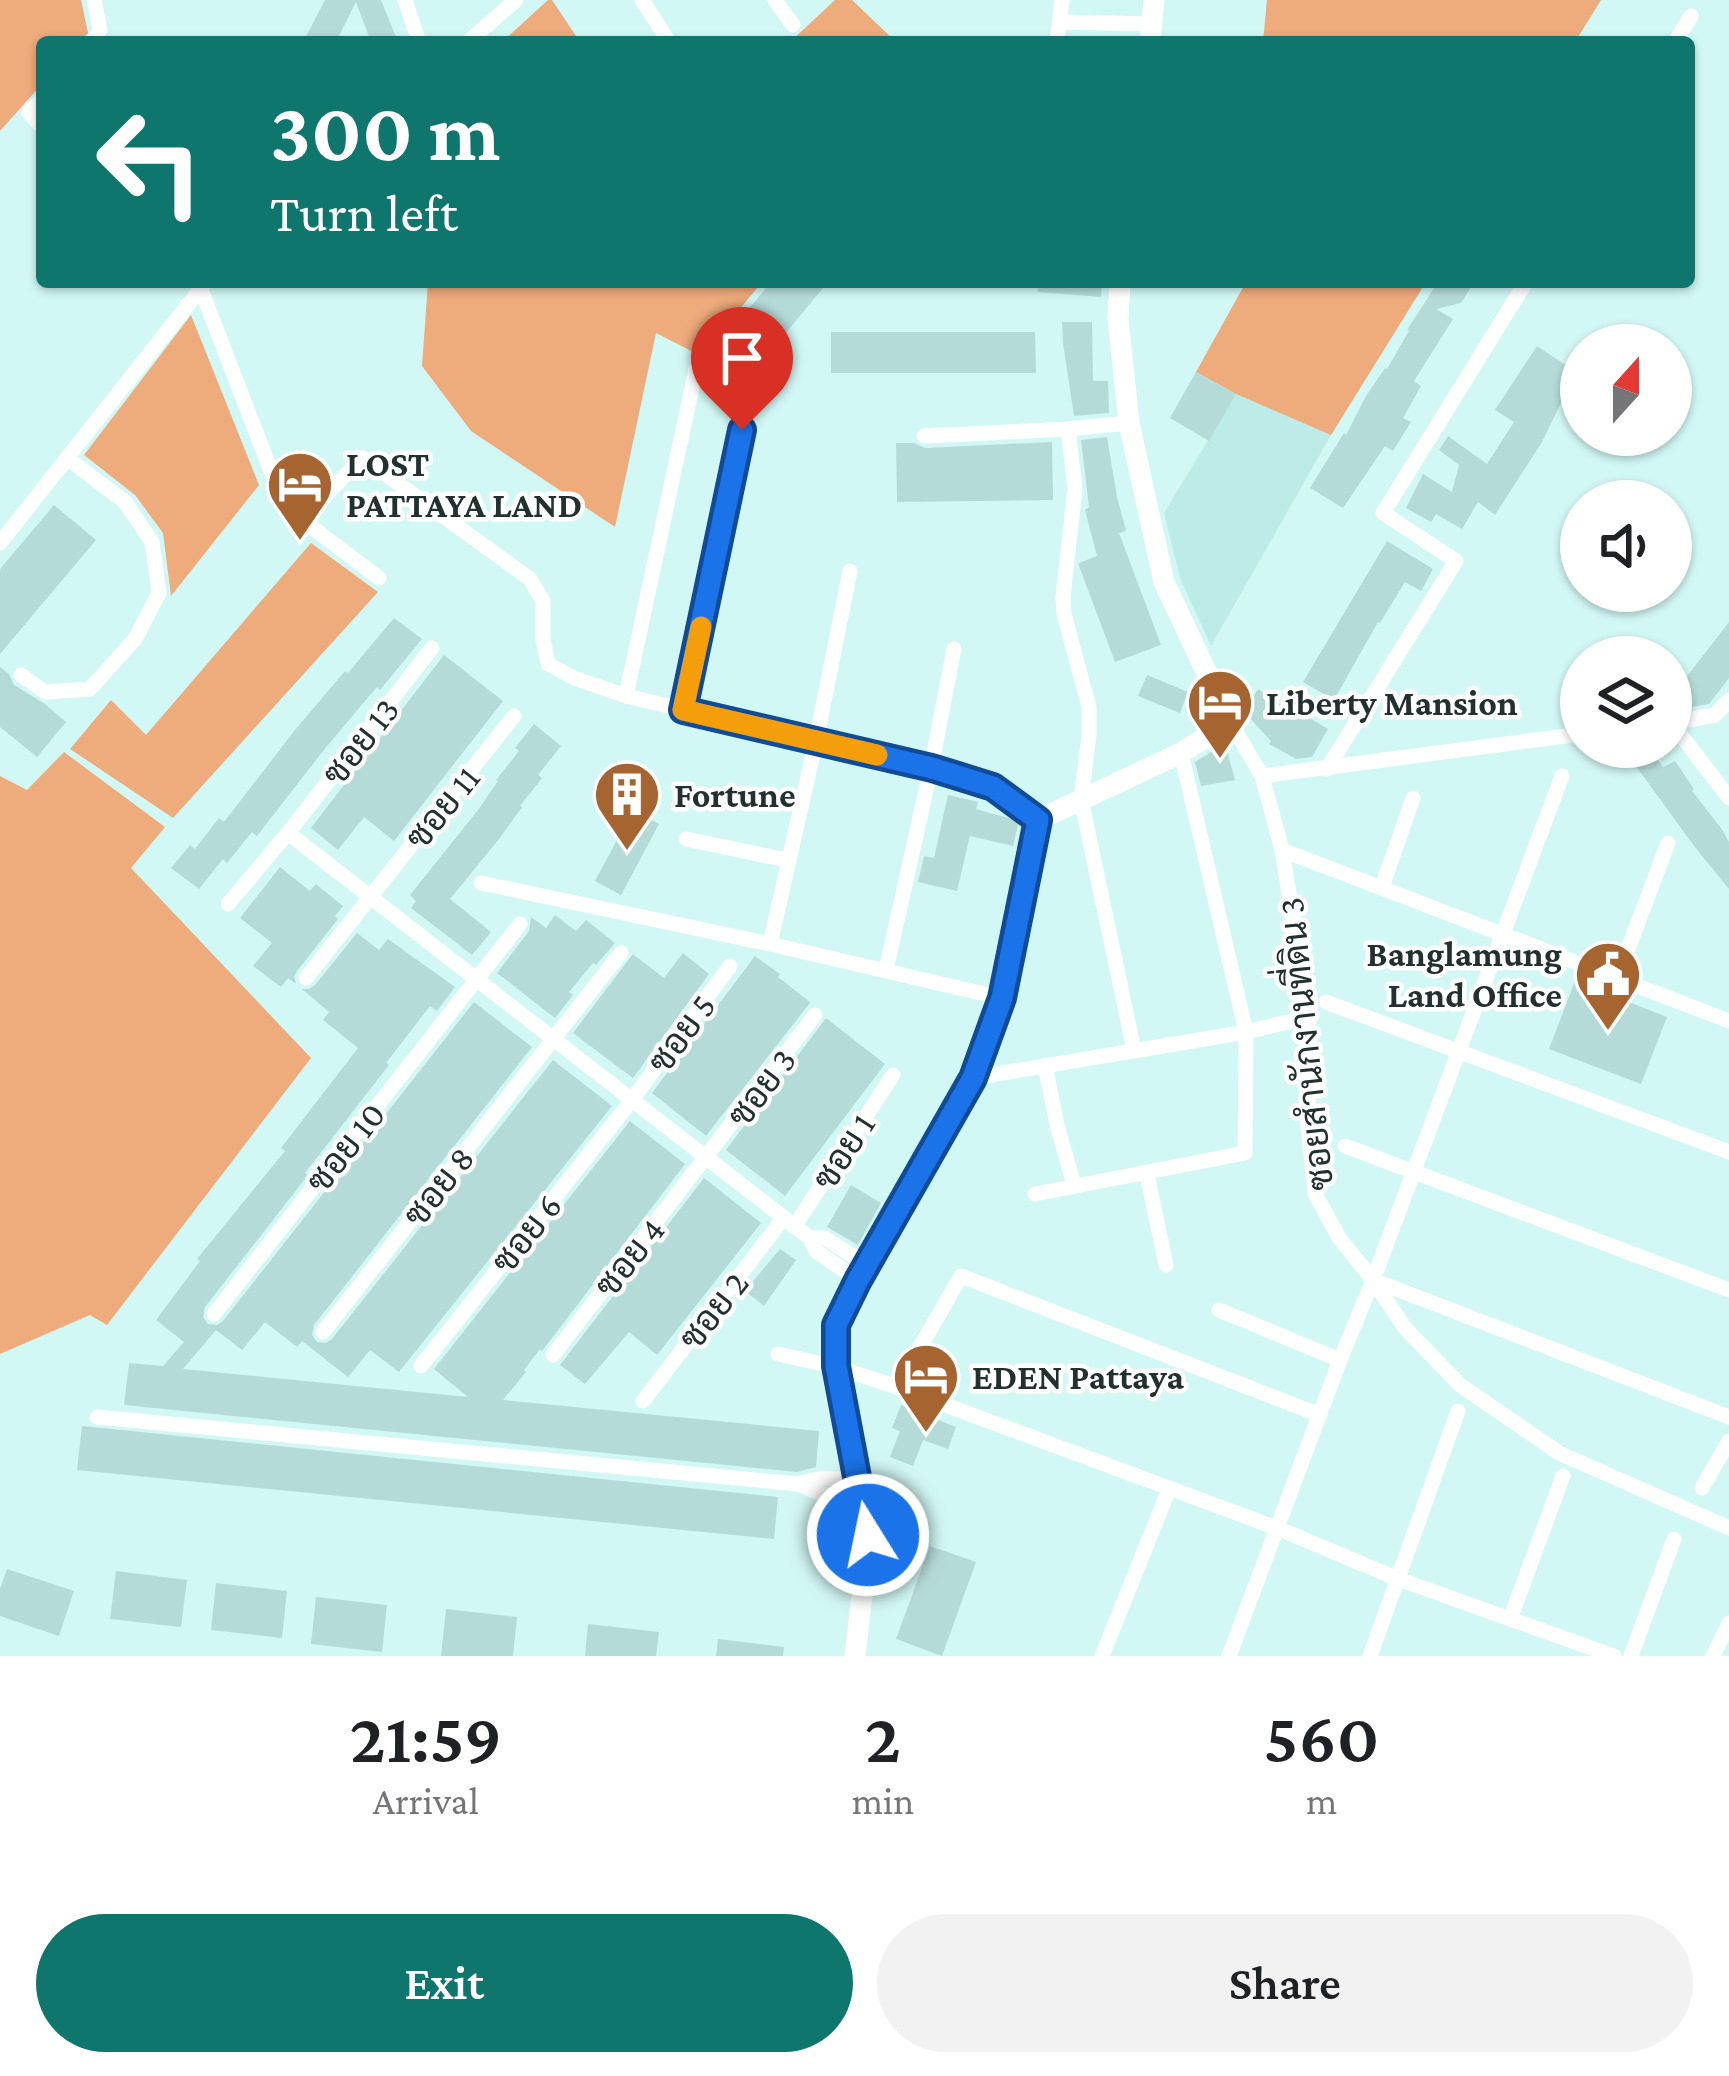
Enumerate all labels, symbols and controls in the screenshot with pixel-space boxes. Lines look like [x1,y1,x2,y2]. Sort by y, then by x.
icon: left [72,84,228,240]
text: 300 m [270,85,500,178]
text: Turn left [270,183,458,243]
pin [691,307,793,430]
north arrow [1560,324,1692,456]
map controls [1560,324,1692,768]
icon: arrive [709,325,775,391]
place label: LOST PATTAYA LAND [346,444,582,525]
hotel icon: LOST PATTAYA LAND [265,449,335,543]
button: sound [1560,480,1692,612]
button: layers [1560,636,1692,768]
hotel icon: Liberty Mansion [1185,667,1255,761]
place label: Liberty Mansion [1266,683,1518,723]
street label: ซอย 13 [314,690,407,793]
street label: ซอย 11 [397,758,488,857]
building icon: Fortune [592,759,662,853]
place label: Fortune [674,775,796,815]
street label: ซอยสำนักงานที่ดิน 3 [1260,895,1341,1194]
place label: Banglamung Land Office [1367,934,1562,1015]
public building icon: Banglamung Land Office [1573,939,1643,1033]
street label: ซอย 5 [640,986,724,1081]
street label: ซอย 3 [719,1041,804,1135]
street label: ซอย 10 [298,1095,393,1200]
street label: ซอย 1 [805,1106,883,1197]
street label: ซอย 8 [395,1139,482,1234]
street label: ซอย 6 [484,1186,570,1281]
street label: ซอย 4 [587,1210,673,1305]
street label: ซอย 2 [671,1264,757,1358]
hotel icon: EDEN Pattaya [891,1341,961,1435]
place label: EDEN Pattaya [972,1357,1184,1397]
position arrow [805,1472,931,1598]
text: 21:59 [350,1697,502,1777]
text: 2 [865,1697,901,1777]
text: 560 [1264,1697,1379,1777]
text: Arrival [373,1779,479,1822]
text: min [852,1779,914,1822]
text: m [1306,1779,1337,1822]
button: Exit [36,1914,853,2052]
button: Share [877,1914,1693,2052]

